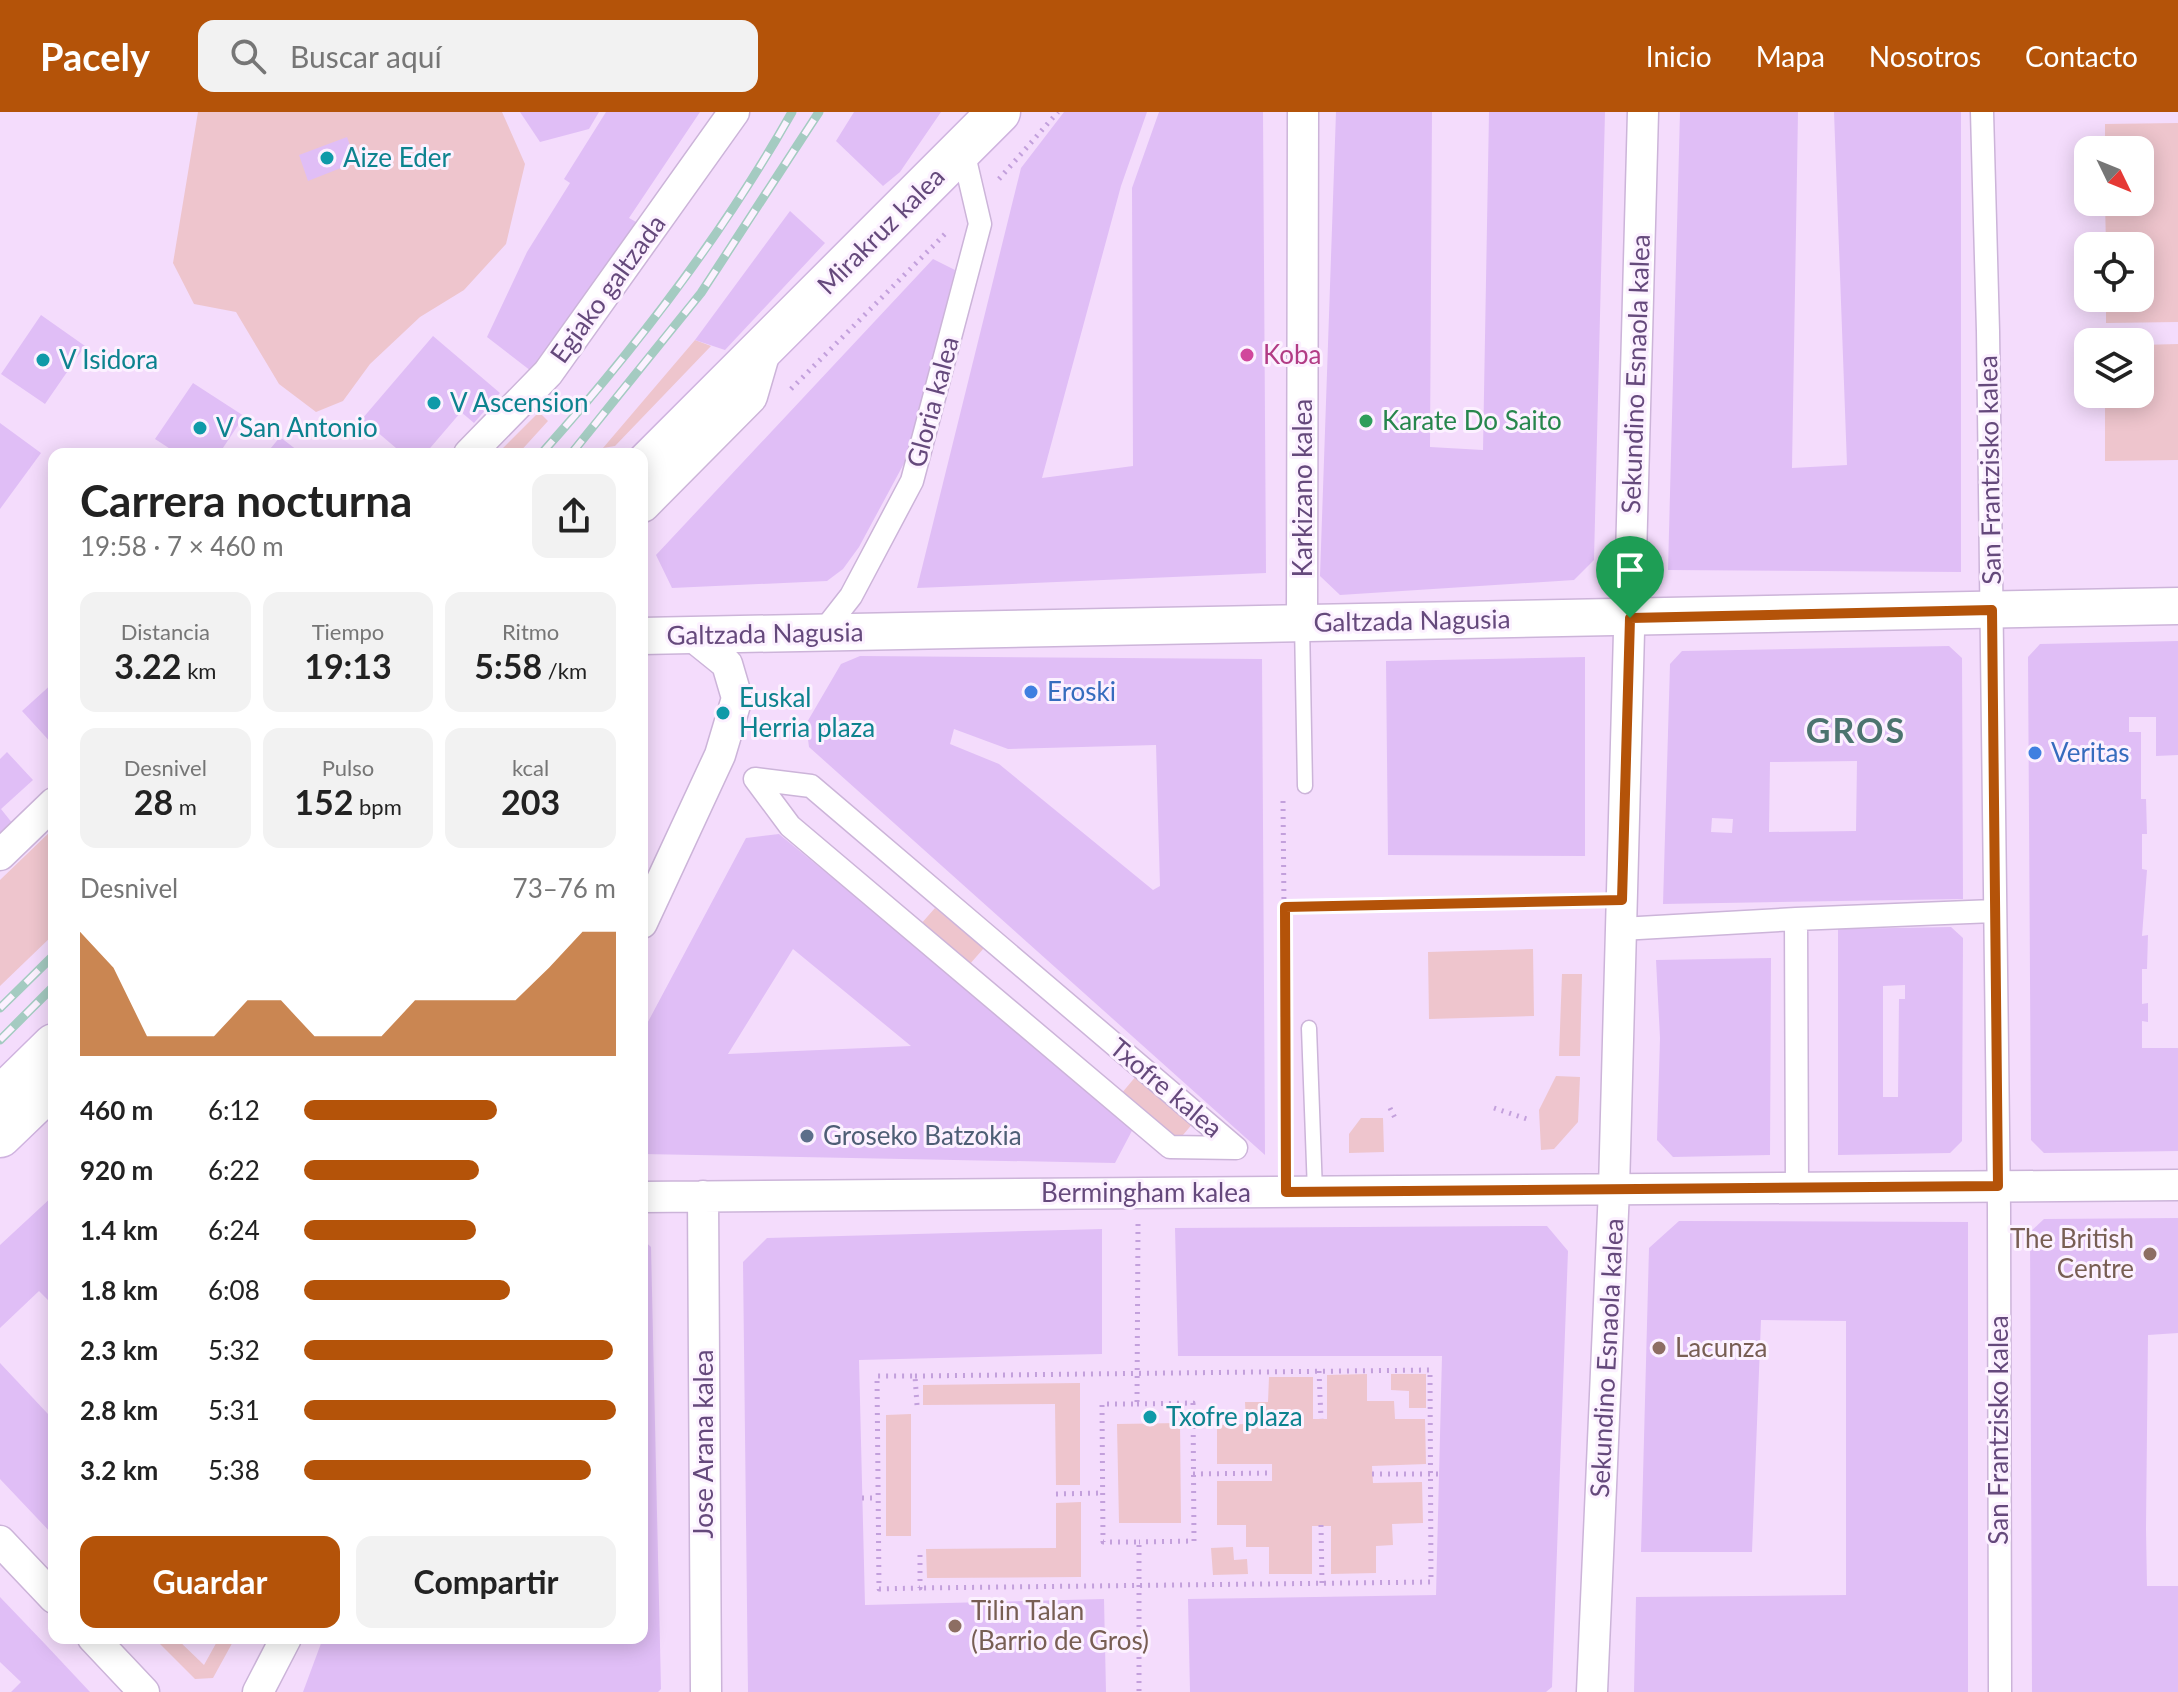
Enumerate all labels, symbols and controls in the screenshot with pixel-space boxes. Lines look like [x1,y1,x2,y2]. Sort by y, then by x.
search box [198,20,758,92]
text: Pacely [40,33,150,79]
icon: search [226,34,270,78]
text: Buscar aquí [290,38,442,74]
text: Inicio [1646,39,1712,73]
text: Mapa [1756,39,1825,73]
text: Nosotros [1869,39,1981,73]
text: Contacto [2025,39,2138,73]
north arrow [2074,136,2154,216]
map controls [2074,136,2154,408]
place label: Aize Eder [343,141,451,173]
marker: Aize Eder [318,149,336,167]
street label: Mirakruz kalea [810,160,951,301]
street label: Egiako galtzada [543,208,672,369]
button: locate [2074,232,2154,312]
street label: Sekundino Esnaola kalea [1614,234,1656,514]
button: layers [2074,328,2154,408]
street label: Gloria kalea [899,333,965,471]
place label: Koba [1263,338,1321,370]
place label: V Isidora [59,343,158,375]
marker: Koba [1238,346,1256,364]
marker: V Isidora [34,351,52,369]
street label: San Frantzisko kalea [1971,355,2007,585]
place label: V Ascension [450,386,588,418]
marker: V Ascension [425,394,443,412]
street label: Karkizano kalea [1286,399,1318,577]
place label: Karate Do Saito [1382,404,1562,436]
place label: V San Antonio [216,411,378,443]
marker: Karate Do Saito [1357,412,1375,430]
marker: V San Antonio [191,419,209,437]
text: Carrera nocturna [80,474,412,526]
button: share [532,474,616,558]
text: 19:58 · 7 × 460 m [80,530,284,562]
pin [1596,536,1664,618]
icon: arrive [1608,548,1652,592]
street label: Galtzada Nagusia [1313,602,1511,638]
street label: Galtzada Nagusia [666,615,864,651]
text: Distancia [121,618,210,645]
text: Tiempo [312,618,384,645]
text: Ritmo [502,618,559,645]
text: 3.22 [114,645,182,686]
text: 19:13 [304,645,392,686]
text: 5:58 [474,645,542,686]
text: km [182,657,216,684]
text: /km [542,657,587,684]
place label: Eroski [1047,675,1116,707]
place label: Euskal Herria plaza [739,681,875,743]
marker: Eroski [1022,683,1040,701]
marker: Euskal Herria plaza [714,704,732,722]
district label: GROS [1806,709,1906,750]
place label: Veritas [2051,736,2130,768]
marker: Veritas [2026,744,2044,762]
text: Desnivel [124,754,207,781]
text: Pulso [322,754,374,781]
text: kcal [512,754,549,781]
text: 28 [134,781,173,822]
text: 152 [294,781,353,822]
text: 203 [501,781,560,822]
text: m [173,793,197,820]
text: bpm [353,793,402,820]
text: Desnivel [80,872,178,904]
text: 73–76 m [513,872,616,904]
street label: Txofre kalea [1104,1031,1229,1144]
text: 460 m [80,1094,153,1126]
text: 6:12 [208,1094,260,1126]
place label: Groseko Batzokia [823,1119,1022,1151]
marker: Groseko Batzokia [798,1127,816,1145]
text: 920 m [80,1154,153,1186]
text: 6:22 [208,1154,260,1186]
street label: Bermingham kalea [1041,1176,1251,1208]
text: 1.4 km [80,1214,158,1246]
text: 6:24 [208,1214,260,1246]
street label: Sekundino Esnaola kalea [1583,1218,1629,1498]
place label: The British Centre [2010,1222,2134,1284]
marker: The British Centre [2141,1245,2159,1263]
text: 1.8 km [80,1274,158,1306]
text: 6:08 [208,1274,260,1306]
street label: San Frantzisko kalea [1982,1315,2014,1545]
place label: Lacunza [1675,1331,1767,1363]
text: 2.3 km [80,1334,158,1366]
text: 5:32 [208,1334,260,1366]
marker: Lacunza [1650,1339,1668,1357]
street label: Jose Arana kalea [687,1350,719,1538]
text: 2.8 km [80,1394,158,1426]
text: 5:31 [208,1394,260,1426]
place label: Txofre plaza [1166,1400,1303,1432]
marker: Txofre plaza [1141,1408,1159,1426]
text: 3.2 km [80,1454,158,1486]
text: 5:38 [208,1454,260,1486]
button: Guardar [80,1536,340,1628]
button: Compartir [356,1536,616,1628]
place label: Tilin Talan (Barrio de Gros) [971,1594,1149,1656]
marker: Tilin Talan (Barrio de Gros) [946,1617,964,1635]

